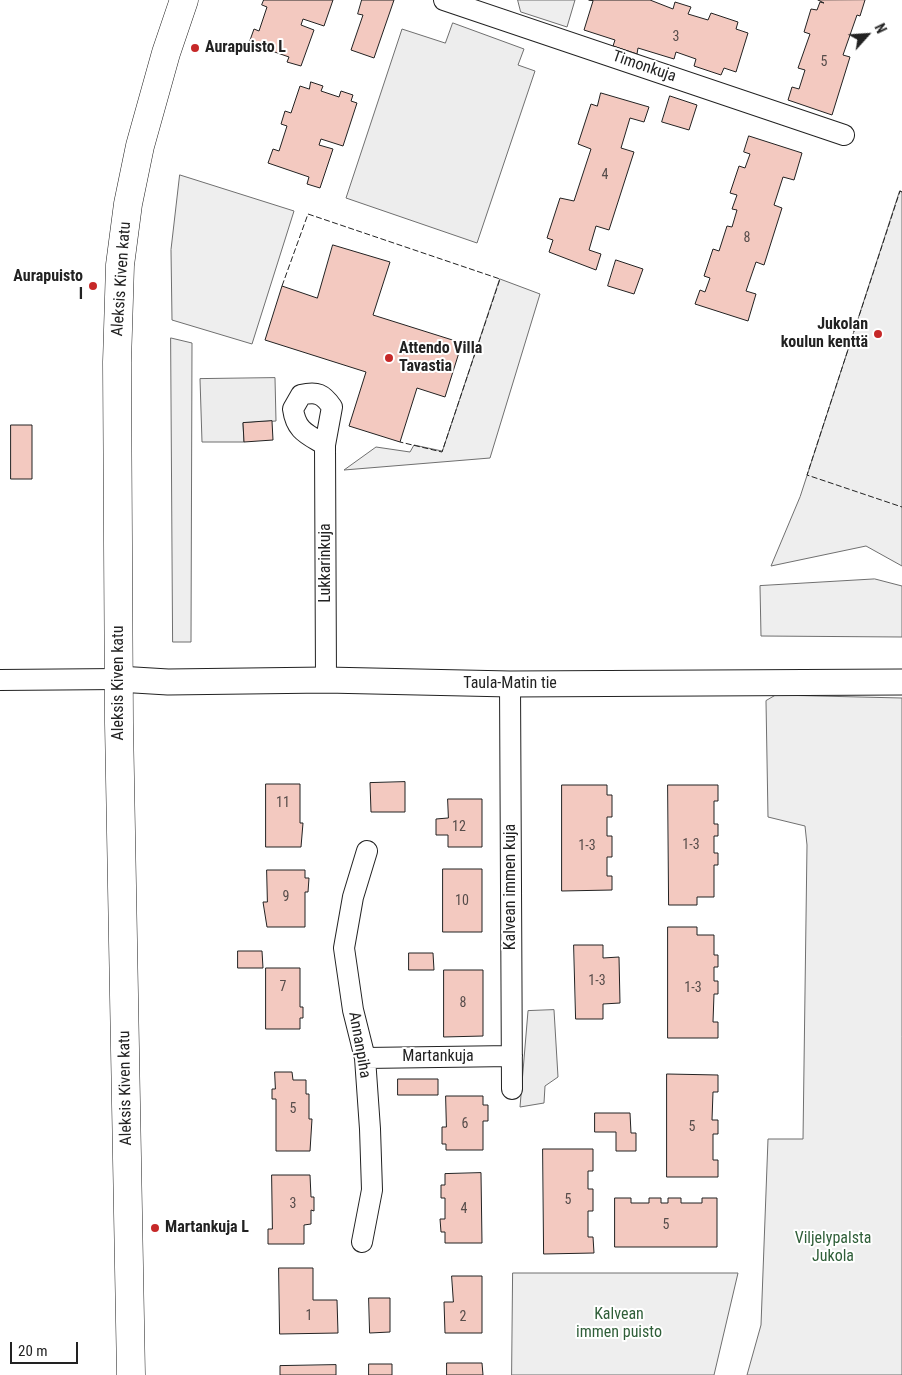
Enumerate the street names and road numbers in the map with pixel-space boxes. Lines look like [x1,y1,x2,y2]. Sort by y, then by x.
street label: Timonkuja [610,47,678,87]
street label: Aleksis Kiven katu [108,221,136,337]
street label: Lukkarinkuja [316,523,336,603]
street label: Aleksis Kiven katu [109,626,129,740]
street label: Taula-Matin tie [463,674,557,694]
street label: Kalvean immen kuja [501,824,521,950]
street label: Annanpiha [344,1010,374,1080]
street label: Aleksis Kiven katu [115,1030,137,1146]
street label: Martankuja [402,1047,474,1067]

